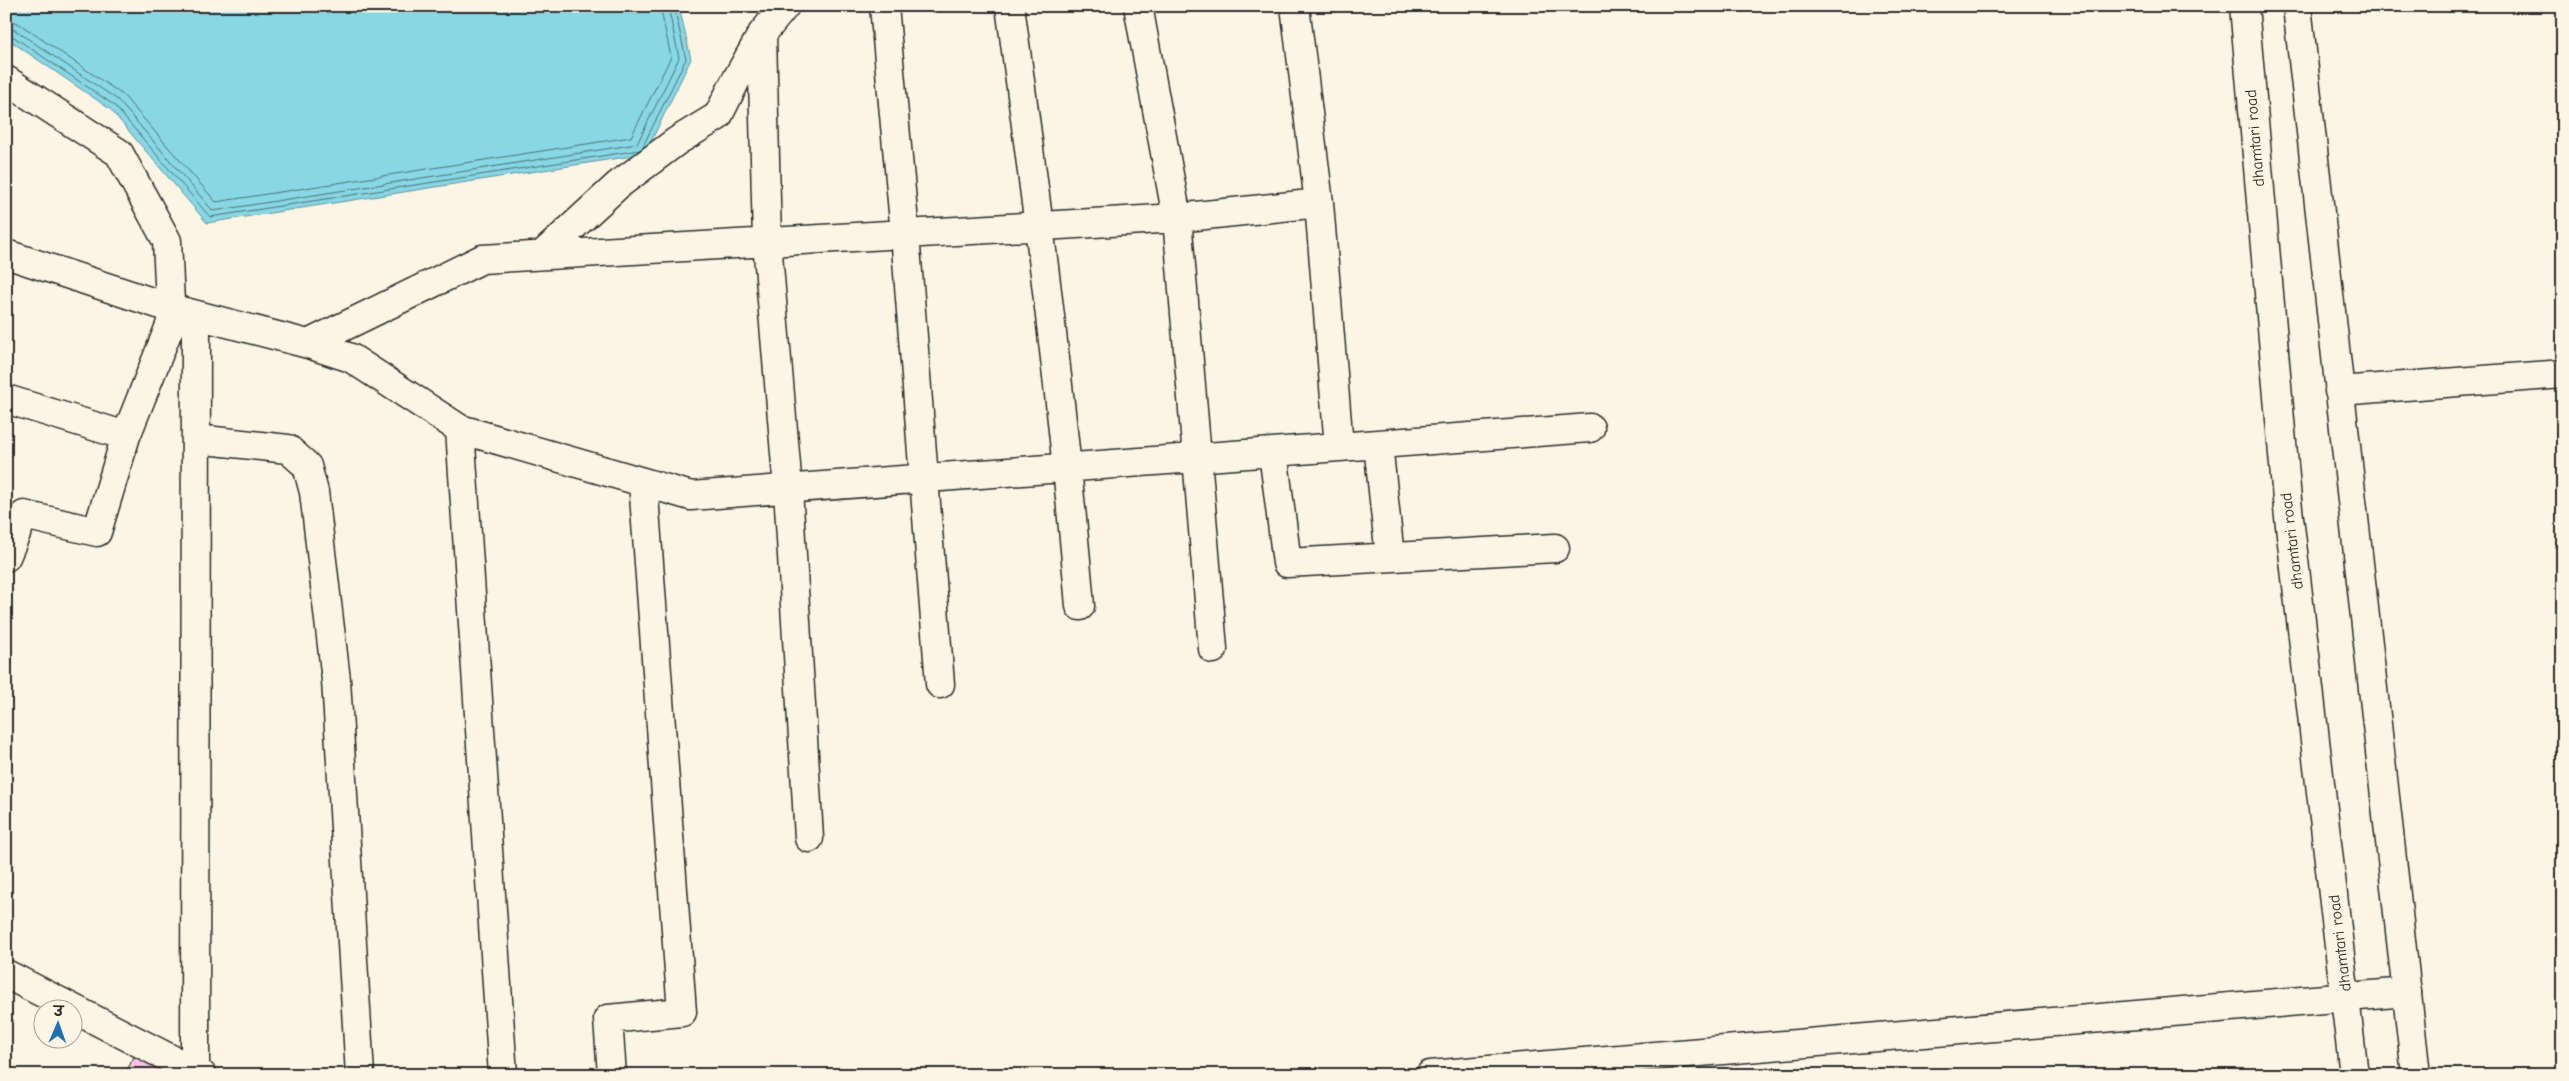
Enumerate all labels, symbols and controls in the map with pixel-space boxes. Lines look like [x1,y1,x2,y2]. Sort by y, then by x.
street label: dhamtari road [2242,89,2268,187]
street label: dhamtari road [2277,492,2307,590]
street label: dhamtari road [2325,894,2355,992]
north arrow [32,998,82,1048]
text: उ [51,1003,65,1020]

